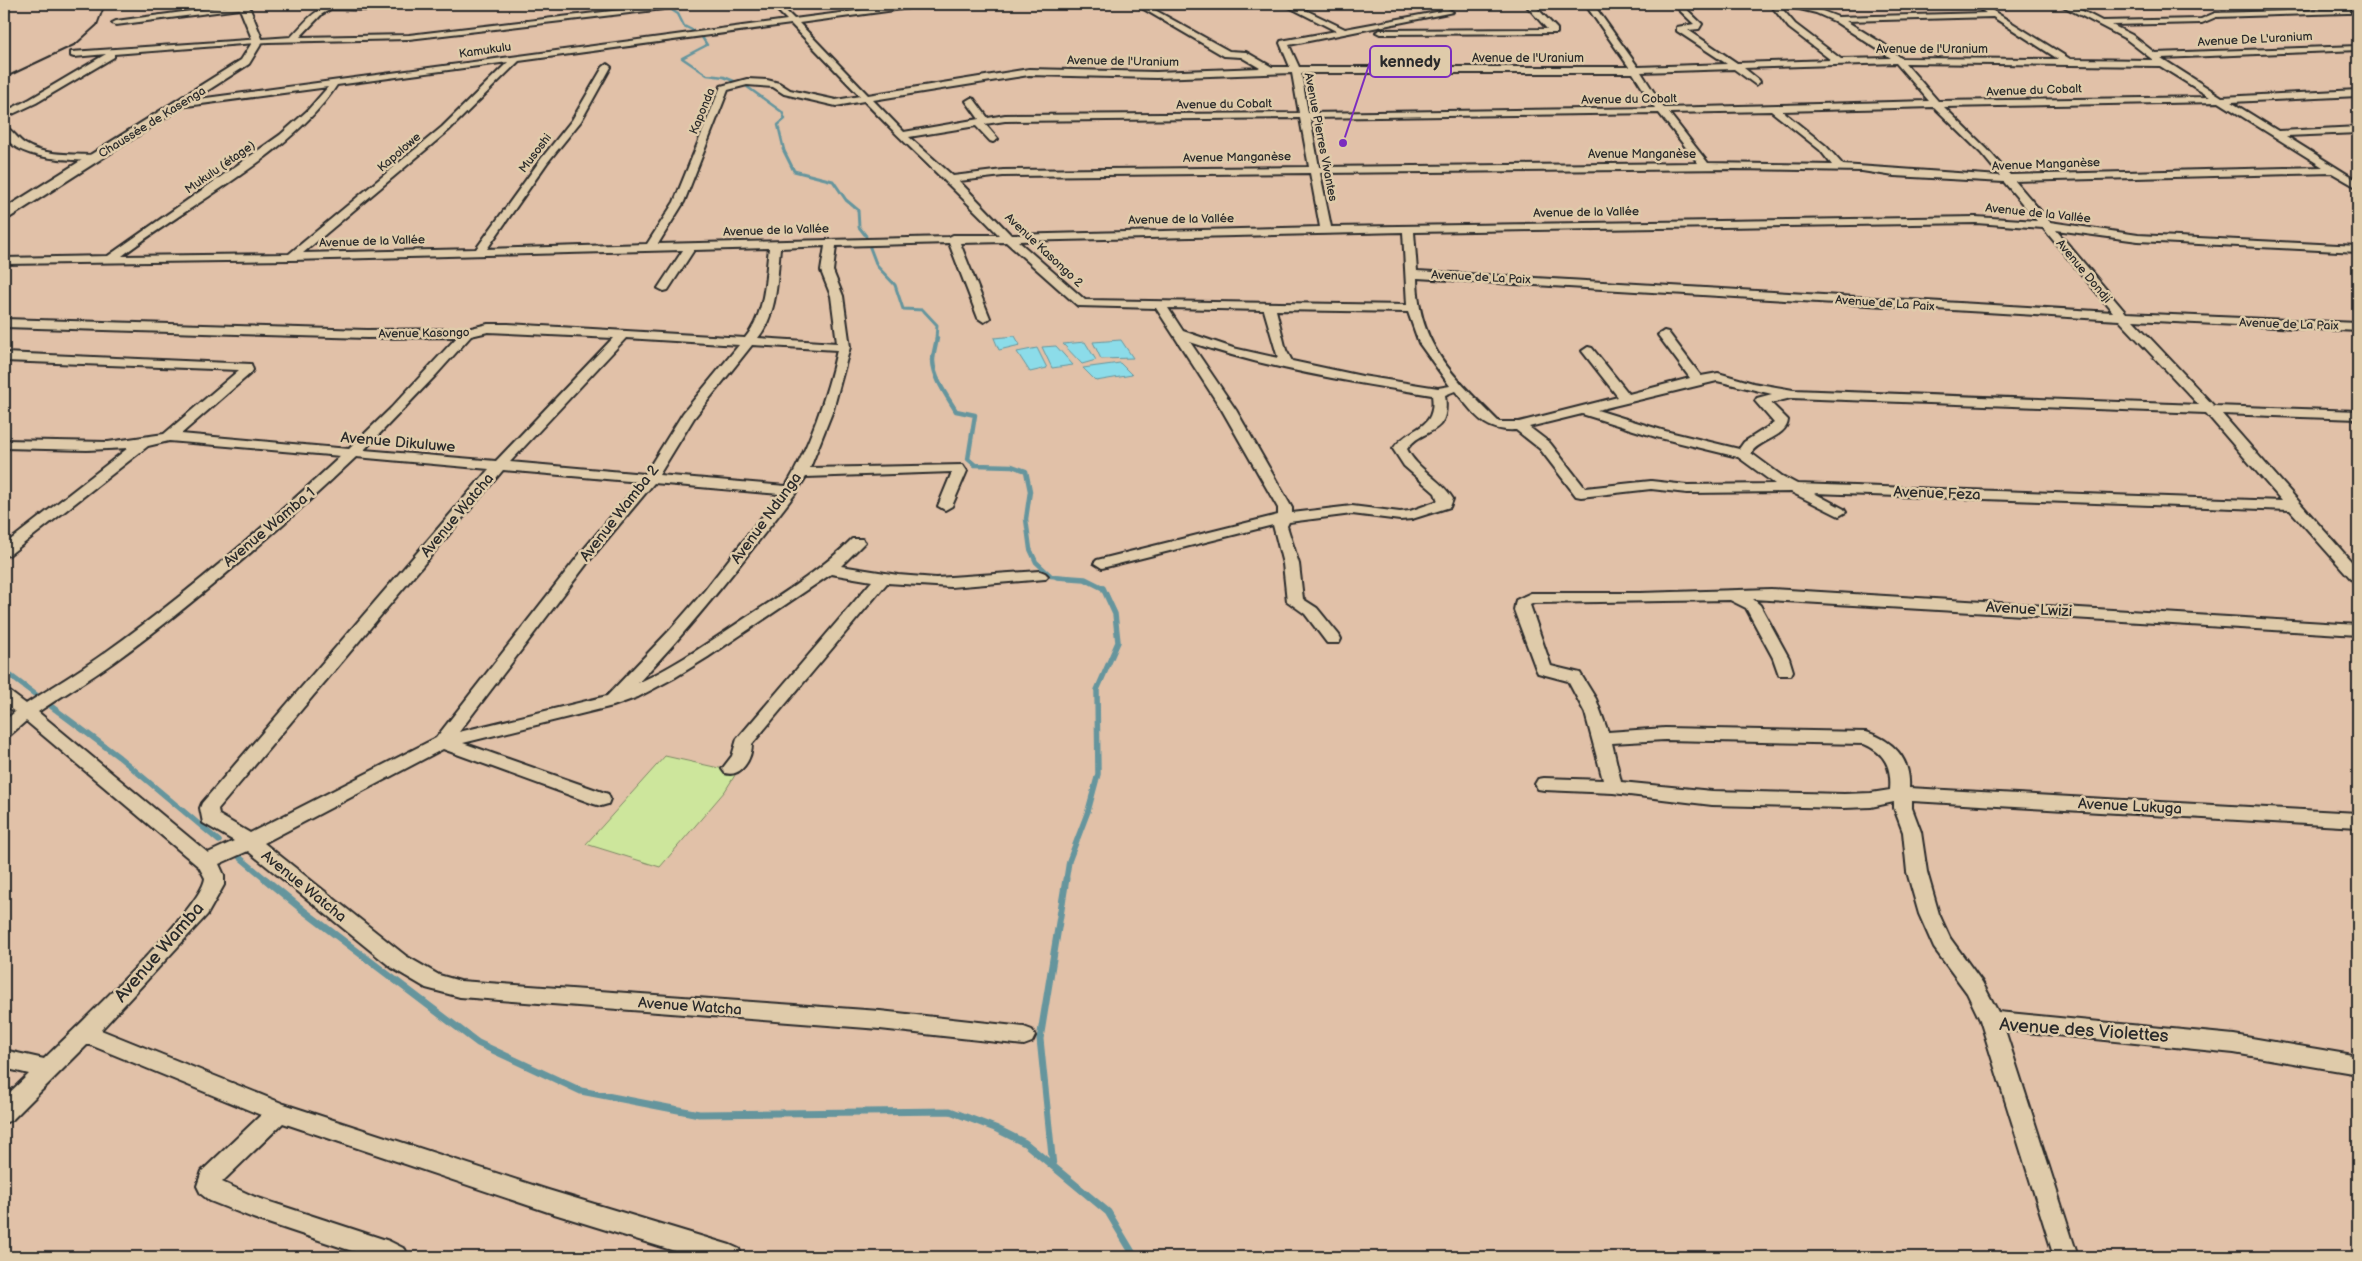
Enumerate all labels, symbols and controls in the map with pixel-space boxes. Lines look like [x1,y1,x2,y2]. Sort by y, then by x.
street label: Avenue De L'uranium [2197,29,2313,50]
street label: Kamukulu [458,39,512,62]
street label: Avenue de l'Uranium [1876,42,1988,57]
callout: kennedy [1370,46,1451,77]
street label: Avenue de l'Uranium [1472,51,1584,66]
street label: Avenue de l'Uranium [1067,53,1179,70]
text: kennedy [1380,53,1441,72]
street label: Avenue Pierres Vivantes [1301,72,1340,203]
street label: Avenue du Cobalt [1986,81,2082,100]
street label: Chaussée de Kasenga [96,83,209,161]
street label: Kaponda [686,86,719,137]
street label: Avenue du Cobalt [1581,91,1677,108]
street label: Avenue du Cobalt [1176,96,1272,113]
street label: Kapolowe [375,129,424,175]
street label: Musoshi [516,131,555,176]
street label: Mukulu (étage) [182,138,258,197]
street label: Avenue Manganèse [1588,147,1696,162]
street label: Avenue Manganèse [1183,149,1291,166]
street label: Avenue Manganèse [1992,155,2100,174]
street label: Avenue de la Vallée [1985,201,2091,226]
street label: Avenue de la Vallée [1533,204,1639,221]
street label: Avenue Kasongo 2 [1001,210,1086,290]
street label: Avenue de la Vallée [1128,211,1234,228]
street label: Avenue de la Vallée [723,221,829,240]
street label: Avenue de la Vallée [319,232,425,251]
street label: Avenue Dondji [2053,237,2115,306]
street label: Avenue de La Paix [1431,267,1531,288]
street label: Avenue de La Paix [1835,293,1936,314]
street label: Avenue de La Paix [2239,315,2339,334]
street label: Avenue Kasongo [378,325,470,342]
street label: Avenue Dikuluwe [340,428,456,457]
street label: Avenue Wamba 2 [576,461,663,565]
street label: Avenue Watcha [417,469,498,561]
street label: Avenue Ndunga [727,469,806,568]
street label: Avenue Feza [1893,482,1981,505]
street label: Avenue Wamba 1 [219,483,319,571]
street label: Avenue Lwizi [1985,598,2073,621]
street label: Avenue Lukuga [2077,794,2182,819]
street label: Avenue Watcha [257,846,350,927]
street label: Avenue Wamba [110,898,208,1007]
street label: Avenue Watcha [637,993,743,1020]
street label: Avenue des Violettes [1999,1014,2169,1047]

